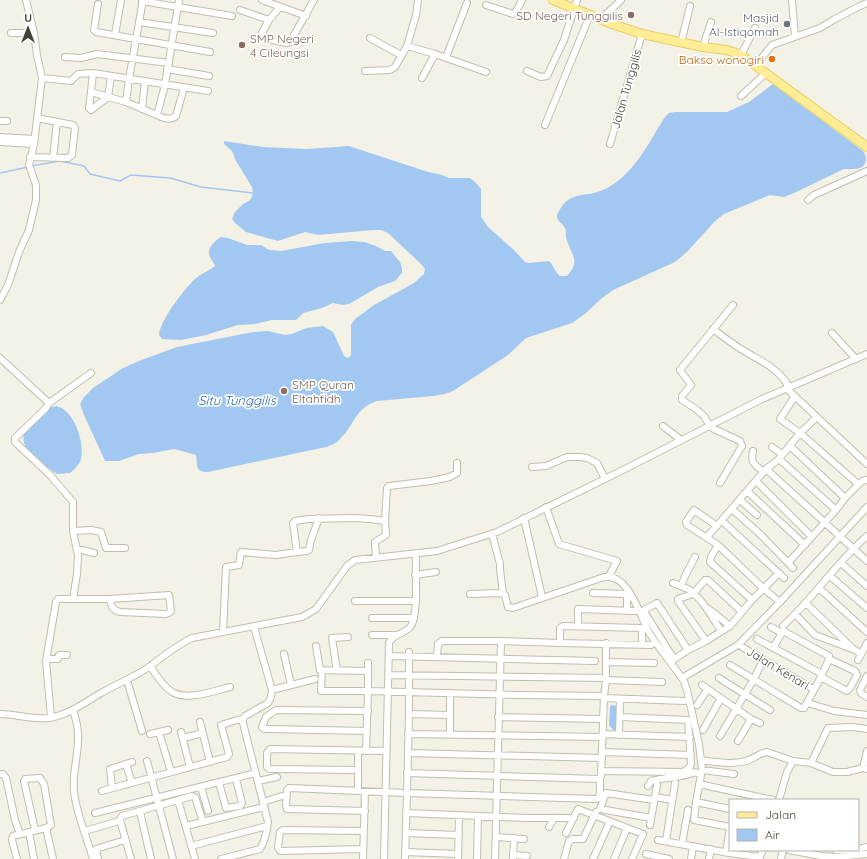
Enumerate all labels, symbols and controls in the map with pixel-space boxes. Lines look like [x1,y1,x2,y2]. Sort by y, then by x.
north arrow [8,8,48,48]
place label: SD Negeri Tunggilis [516,8,623,23]
marker: SD Negeri Tunggilis [626,10,636,20]
place label: Masjid Al-Istiqomah [709,10,779,39]
text: U [24,11,32,25]
marker: Masjid Al-Istiqomah [782,19,792,29]
place label: SMP Negeri 4 Cileungsi [250,31,314,60]
marker: SMP Negeri 4 Cileungsi [237,40,247,50]
street label: Jalan Tunggilis [607,47,645,131]
place label: Bakso wonogiri [679,52,764,67]
marker: Bakso wonogiri [767,54,777,64]
place label: SMP Quran Eltahfidh [292,377,354,406]
marker: SMP Quran Eltahfidh [279,386,289,396]
water label: Situ Tunggilis [198,392,277,408]
street label: Jalan Kenari [744,643,812,693]
legend [729,799,859,851]
text: Jalan [765,807,796,822]
text: Air [765,827,780,842]

